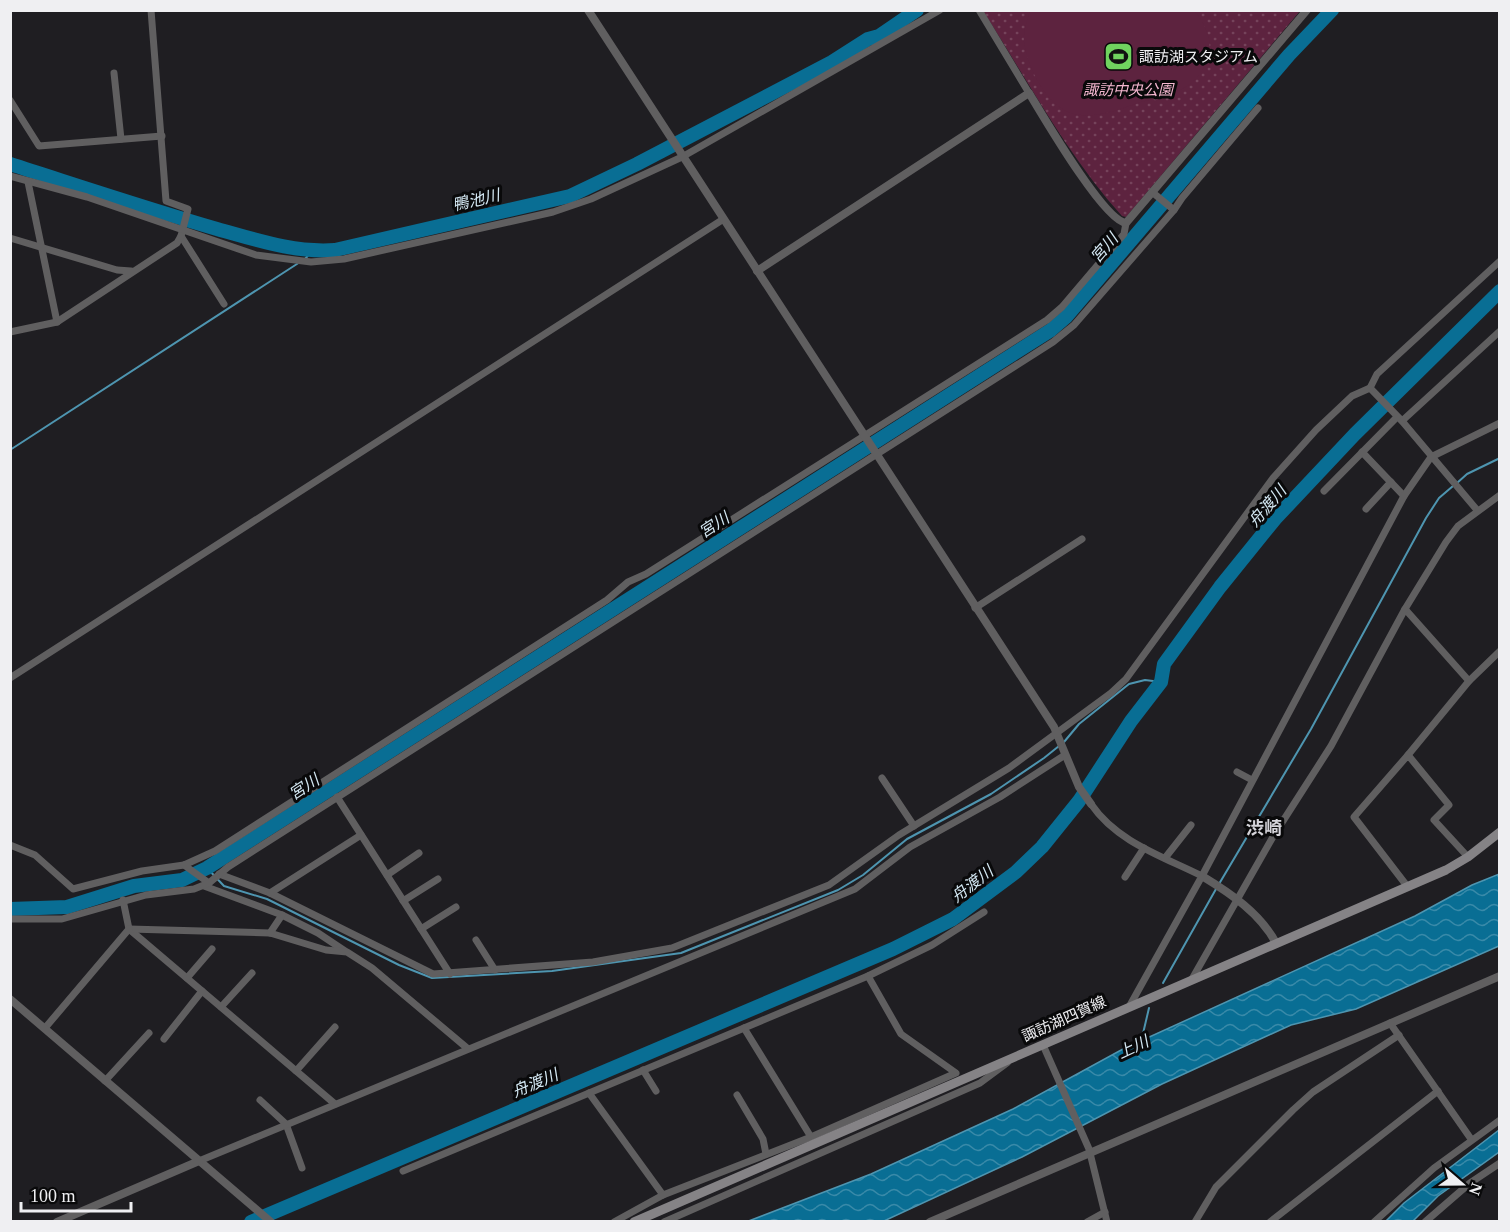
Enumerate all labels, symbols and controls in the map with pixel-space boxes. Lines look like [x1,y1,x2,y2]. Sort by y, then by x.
sports icon: 諏訪湖スタジアム [1102,41,1134,73]
place label: 諏訪湖スタジアム [1139,49,1258,65]
park label: 諏訪中央公園 [1083,82,1175,98]
water label: 鴨池川 [451,186,503,214]
water label: 宮川 [1087,229,1122,266]
water label: 舟渡川 [1245,481,1290,530]
water label: 宮川 [696,508,734,541]
water label: 宮川 [286,770,324,803]
district label: 渋崎 [1246,818,1282,838]
water label: 舟渡川 [948,861,998,905]
street label: 諏訪湖四賀線 [1020,993,1108,1045]
water label: 上川 [1115,1032,1153,1061]
water label: 舟渡川 [510,1065,562,1100]
north arrow [1432,1154,1492,1214]
scale bar [21,1175,130,1213]
text: N [1466,1181,1486,1198]
text: 100 m [30,1186,76,1206]

